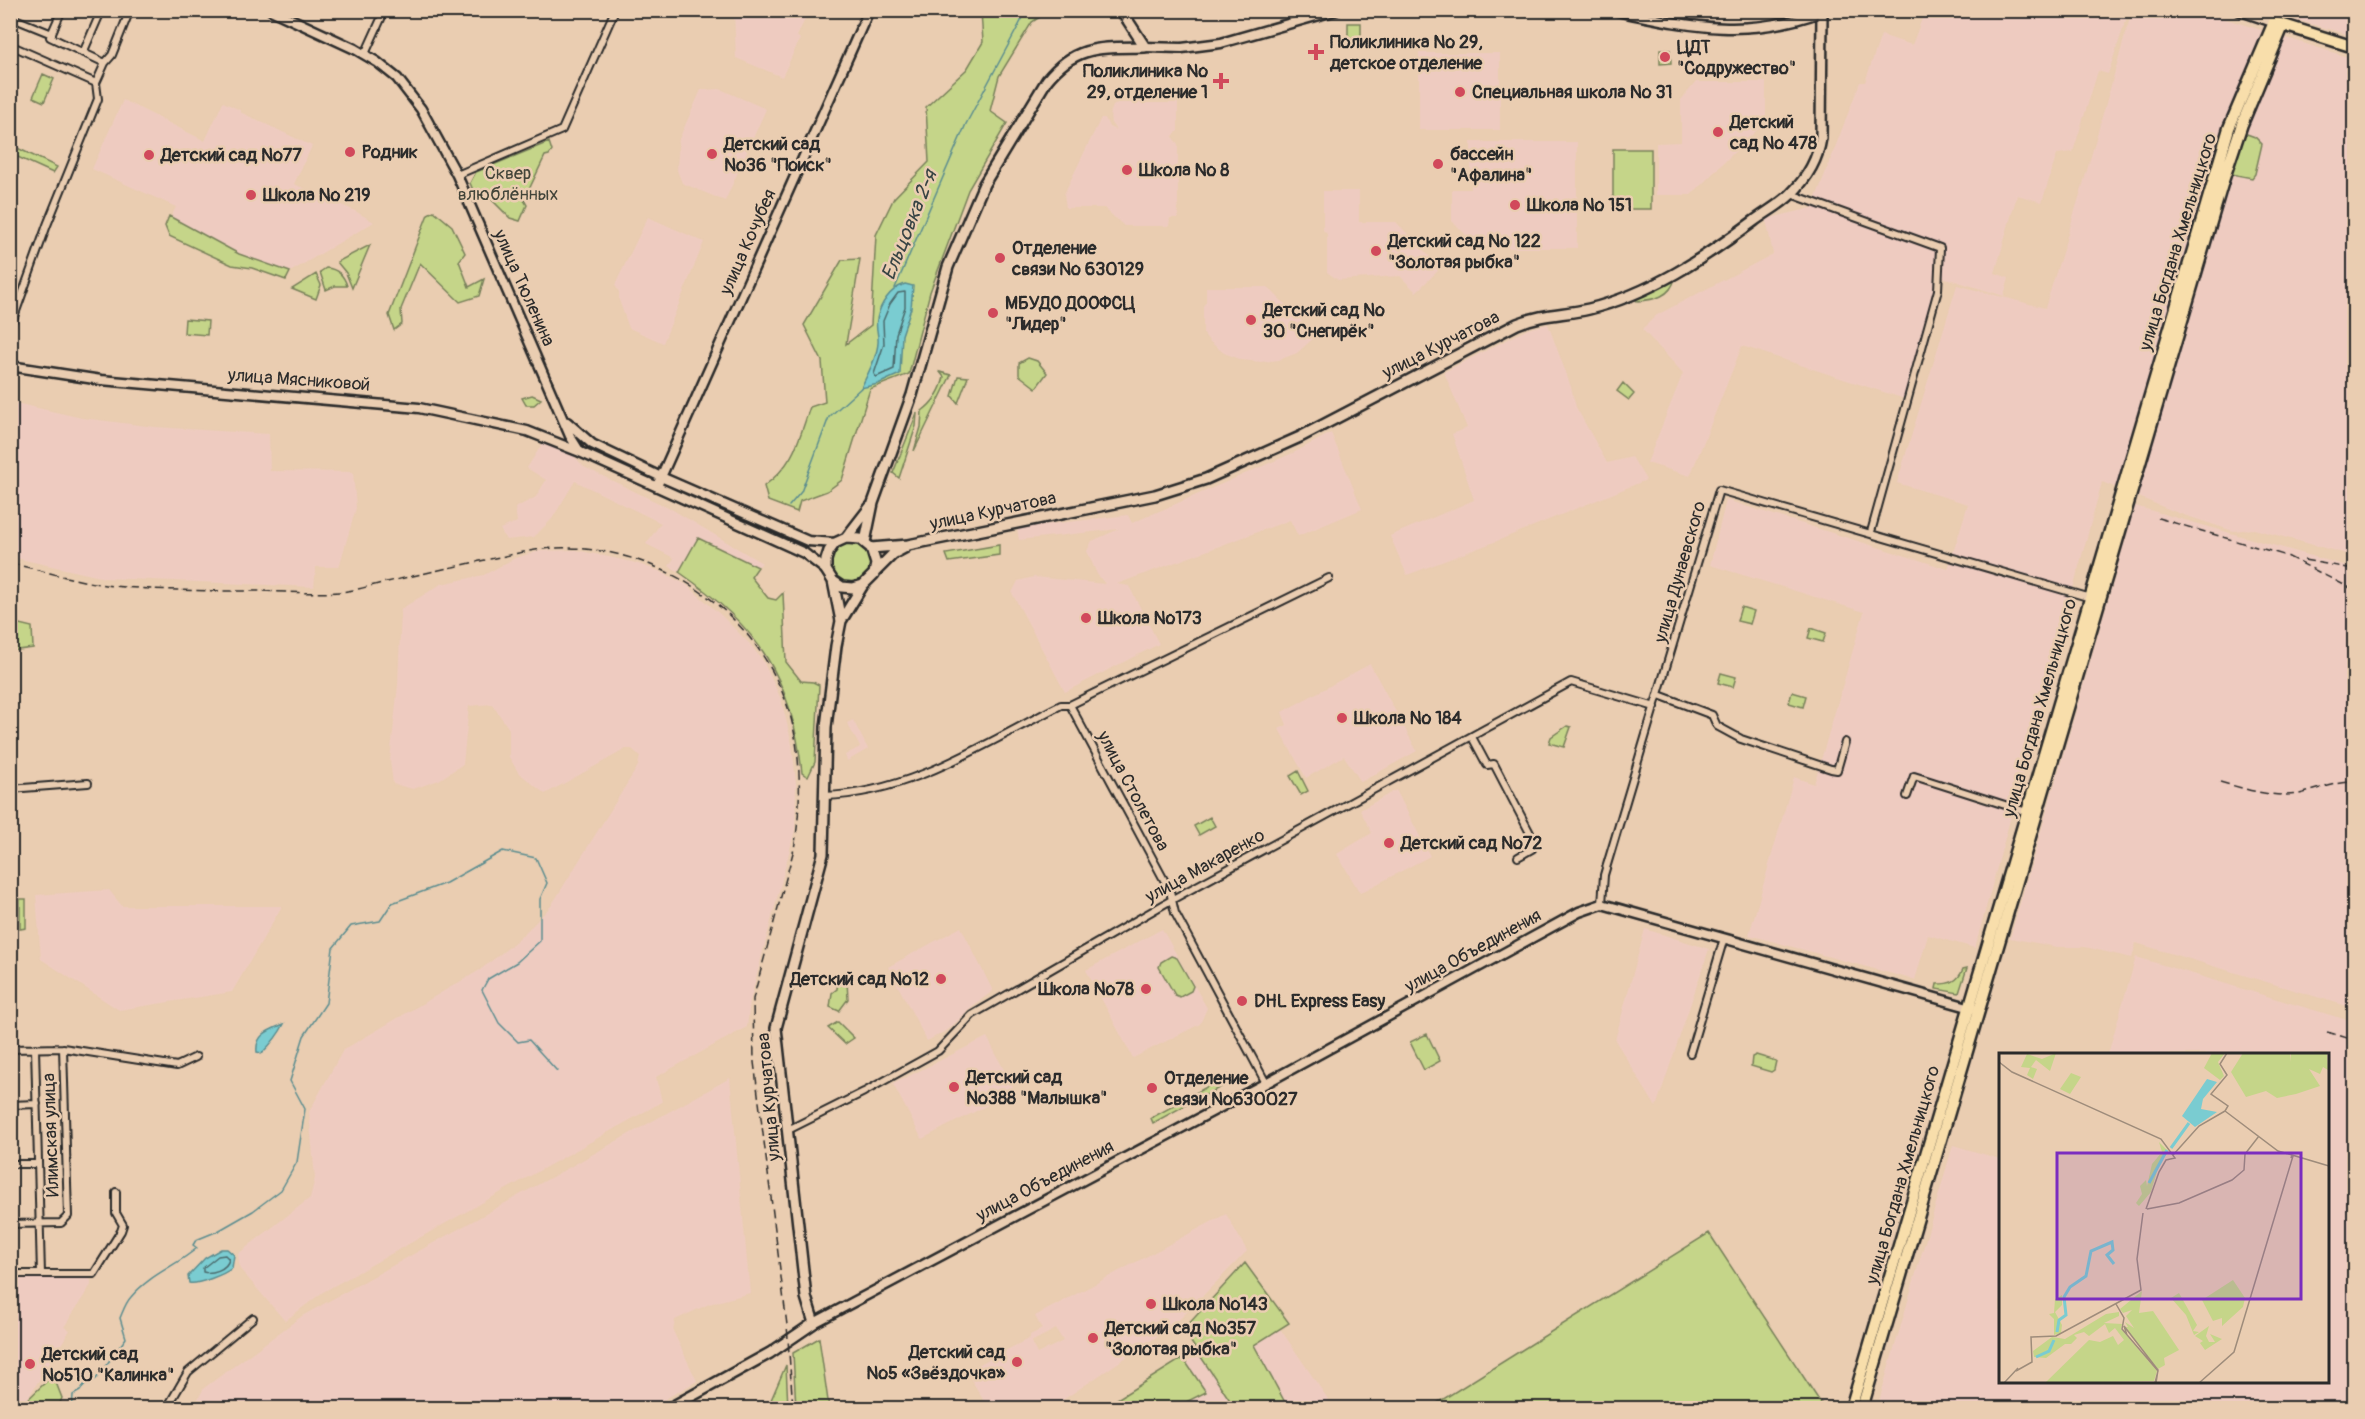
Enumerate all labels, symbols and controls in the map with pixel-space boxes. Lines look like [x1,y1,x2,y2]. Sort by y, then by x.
place label: Поликлиника № 29, детское отделение [1329,31,1483,75]
place label: ЦДТ "Содружество" [1677,36,1796,80]
marker: Поликлиника № 29, детское отделение [1307,43,1325,61]
marker: ЦДТ "Содружество" [1658,50,1672,64]
place label: Поликлиника № 29, отделение 1 [1083,60,1208,104]
marker: Поликлиника № 29, отделение 1 [1212,72,1230,90]
place label: Специальная школа № 31 [1472,81,1673,104]
marker: Специальная школа № 31 [1453,85,1467,99]
place label: Детский сад № 478 [1729,111,1817,155]
marker: Детский сад № 478 [1711,125,1725,139]
street label: улица Богдана Хмельницкого [2134,130,2222,354]
place label: Детский сад №36 "Поиск" [723,133,832,177]
place label: Родник [362,141,418,164]
place label: бассейн "Афалина" [1450,143,1532,187]
place label: Детский сад №77 [160,144,302,167]
marker: Родник [343,145,357,159]
marker: Детский сад №36 "Поиск" [705,147,719,161]
marker: Детский сад №77 [142,148,156,162]
marker: бассейн "Афалина" [1431,157,1445,171]
place label: Школа № 8 [1138,159,1229,182]
park label: Сквер влюблённых [458,162,558,206]
marker: Школа № 8 [1120,163,1134,177]
water label: Ельцовка 2-я [876,164,943,284]
place label: Школа № 219 [262,184,371,207]
street label: улица Кочубея [714,186,782,299]
marker: Школа № 219 [244,188,258,202]
place label: Школа № 151 [1526,194,1632,217]
marker: Школа № 151 [1508,198,1522,212]
street label: улица Тюленина [488,225,560,350]
place label: Детский сад № 122 "Золотая рыбка" [1387,230,1541,274]
place label: Отделение связи № 630129 [1011,237,1144,281]
marker: Детский сад № 122 "Золотая рыбка" [1369,244,1383,258]
marker: Отделение связи № 630129 [993,251,1007,265]
place label: МБУДО ДООФСЦ "Лидер" [1005,292,1136,336]
place label: Детский сад № 30 "Снегирёк" [1262,299,1385,343]
marker: МБУДО ДООФСЦ "Лидер" [986,306,1000,320]
street label: улица Курчатова [1378,306,1504,385]
marker: Детский сад № 30 "Снегирёк" [1244,313,1258,327]
street label: улица Мясниковой [226,363,371,396]
street label: улица Курчатова [927,486,1058,536]
street label: улица Дунаевского [1649,498,1711,646]
street label: улица Богдана Хмельницкого [1997,596,2082,821]
place label: Школа №173 [1097,607,1202,630]
marker: Школа №173 [1079,611,1093,625]
place label: Школа № 184 [1353,707,1462,730]
marker: Школа № 184 [1335,711,1349,725]
street label: улица Столетова [1091,726,1174,855]
street label: улица Макаренко [1140,824,1269,909]
place label: Детский сад №72 [1400,832,1542,855]
marker: Детский сад №72 [1382,836,1396,850]
street label: улица Объединения [1400,904,1545,999]
place label: Детский сад №12 [789,968,929,991]
marker: Детский сад №12 [934,972,948,986]
place label: Школа №78 [1037,978,1134,1001]
marker: Школа №78 [1139,982,1153,996]
place label: DHL Express Easy [1254,990,1385,1013]
marker: DHL Express Easy [1235,994,1249,1008]
street label: улица Курчатова [752,1032,786,1163]
inset map [1999,1053,2329,1383]
street label: улица Богдана Хмельницкого [1860,1063,1945,1288]
place label: Детский сад №388 "Малышка" [965,1066,1107,1110]
place label: Отделение связи №630027 [1163,1067,1298,1111]
street label: Илимская улица [37,1073,65,1197]
marker: Детский сад №388 "Малышка" [947,1080,961,1094]
marker: Отделение связи №630027 [1145,1081,1159,1095]
street label: улица Объединения [971,1135,1118,1227]
place label: Школа №143 [1162,1293,1268,1316]
marker: Школа №143 [1144,1297,1158,1311]
place label: Детский сад №357 "Золотая рыбка" [1104,1317,1257,1361]
marker: Детский сад №357 "Золотая рыбка" [1086,1331,1100,1345]
place label: Детский сад №5 «Звёздочка» [866,1341,1006,1385]
place label: Детский сад №510 "Калинка" [41,1343,174,1387]
marker: Детский сад №5 «Звёздочка» [1010,1355,1024,1369]
marker: Детский сад №510 "Калинка" [23,1357,37,1371]

